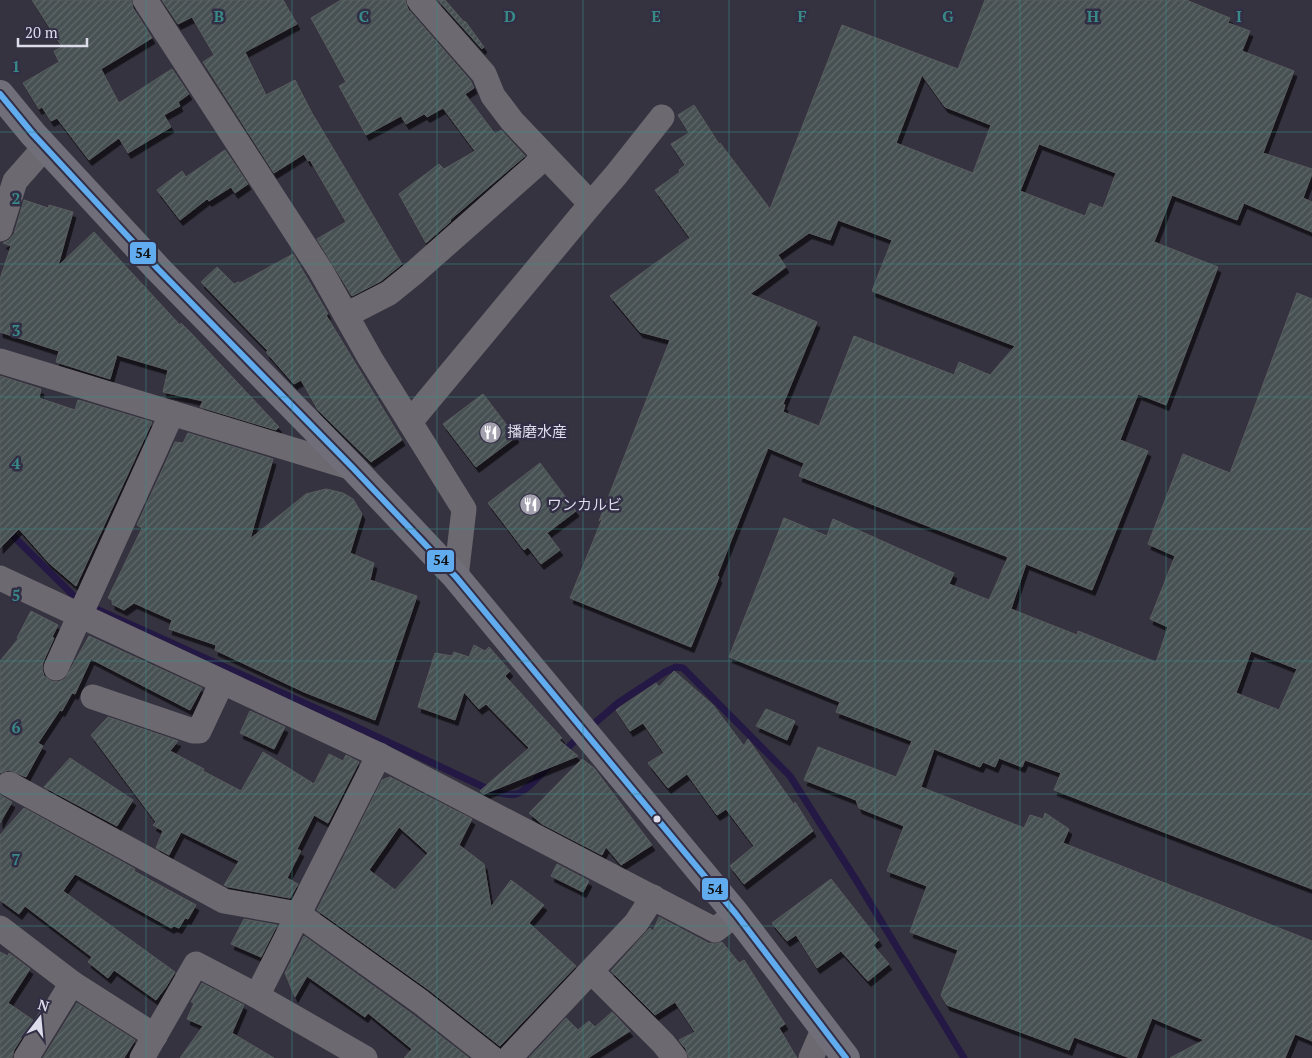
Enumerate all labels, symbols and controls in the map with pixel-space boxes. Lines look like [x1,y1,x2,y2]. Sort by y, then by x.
text: B [214,5,224,27]
text: C [359,5,369,27]
text: D [504,5,516,27]
text: E [651,5,661,27]
text: F [797,5,807,27]
text: G [942,5,954,27]
text: H [1087,5,1099,27]
text: I [1236,5,1242,27]
scale bar [18,15,86,47]
text: 20 m [25,22,58,42]
text: 1 [11,55,21,77]
text: 2 [11,187,21,209]
line badge: 54 [129,241,157,265]
text: 54 [135,243,151,262]
text: 3 [11,319,21,341]
restaurant icon: 播磨水産 [479,420,503,444]
place label: 播磨水産 [507,421,567,441]
text: 4 [11,452,21,474]
restaurant icon: ワンカルビ [519,493,543,517]
place label: ワンカルビ [547,494,622,514]
line badge: 54 [426,549,455,573]
text: 54 [433,550,449,569]
text: 5 [11,584,21,606]
text: 6 [11,716,21,738]
unlabelled marker [652,814,662,824]
text: 7 [11,848,21,870]
line badge: 54 [701,877,729,901]
text: 54 [707,879,723,898]
north arrow [15,993,65,1043]
text: N [36,994,52,1016]

